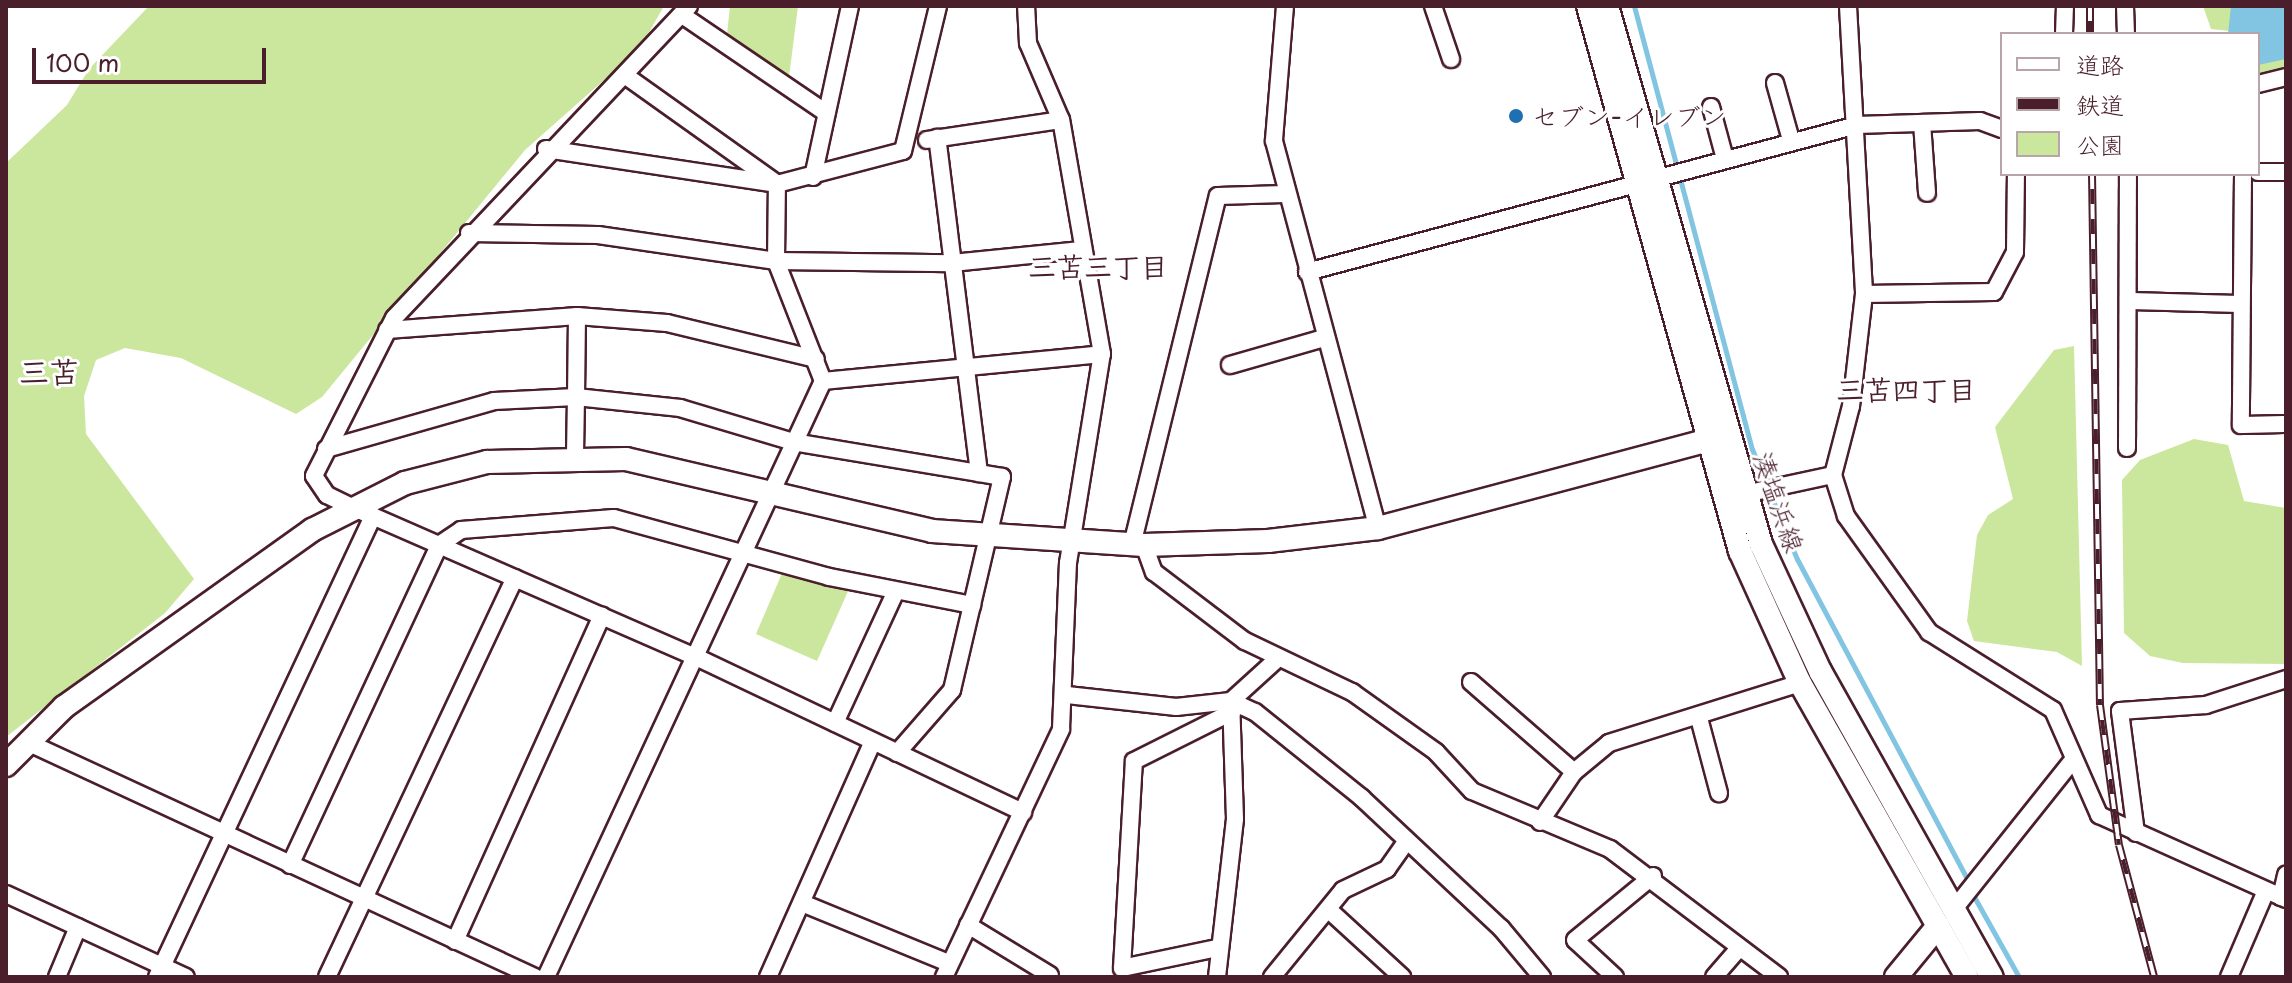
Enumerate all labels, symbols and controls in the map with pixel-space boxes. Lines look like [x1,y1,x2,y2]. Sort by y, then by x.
scale bar [36,32,270,82]
legend [2000,32,2260,176]
text: 100 m [46,44,119,80]
text: 道路 [2076,46,2124,82]
text: 鉄道 [2076,86,2124,122]
place label: セブン-イレブン [1532,100,1727,132]
marker: セブン-イレブン [1507,107,1525,125]
text: 公園 [2076,126,2124,162]
district label: 三苫三丁目 [1028,249,1168,283]
district label: 三苫 [19,353,79,389]
district label: 三苫四丁目 [1836,372,1976,406]
street label: 湊塩浜線 [1747,448,1811,556]

